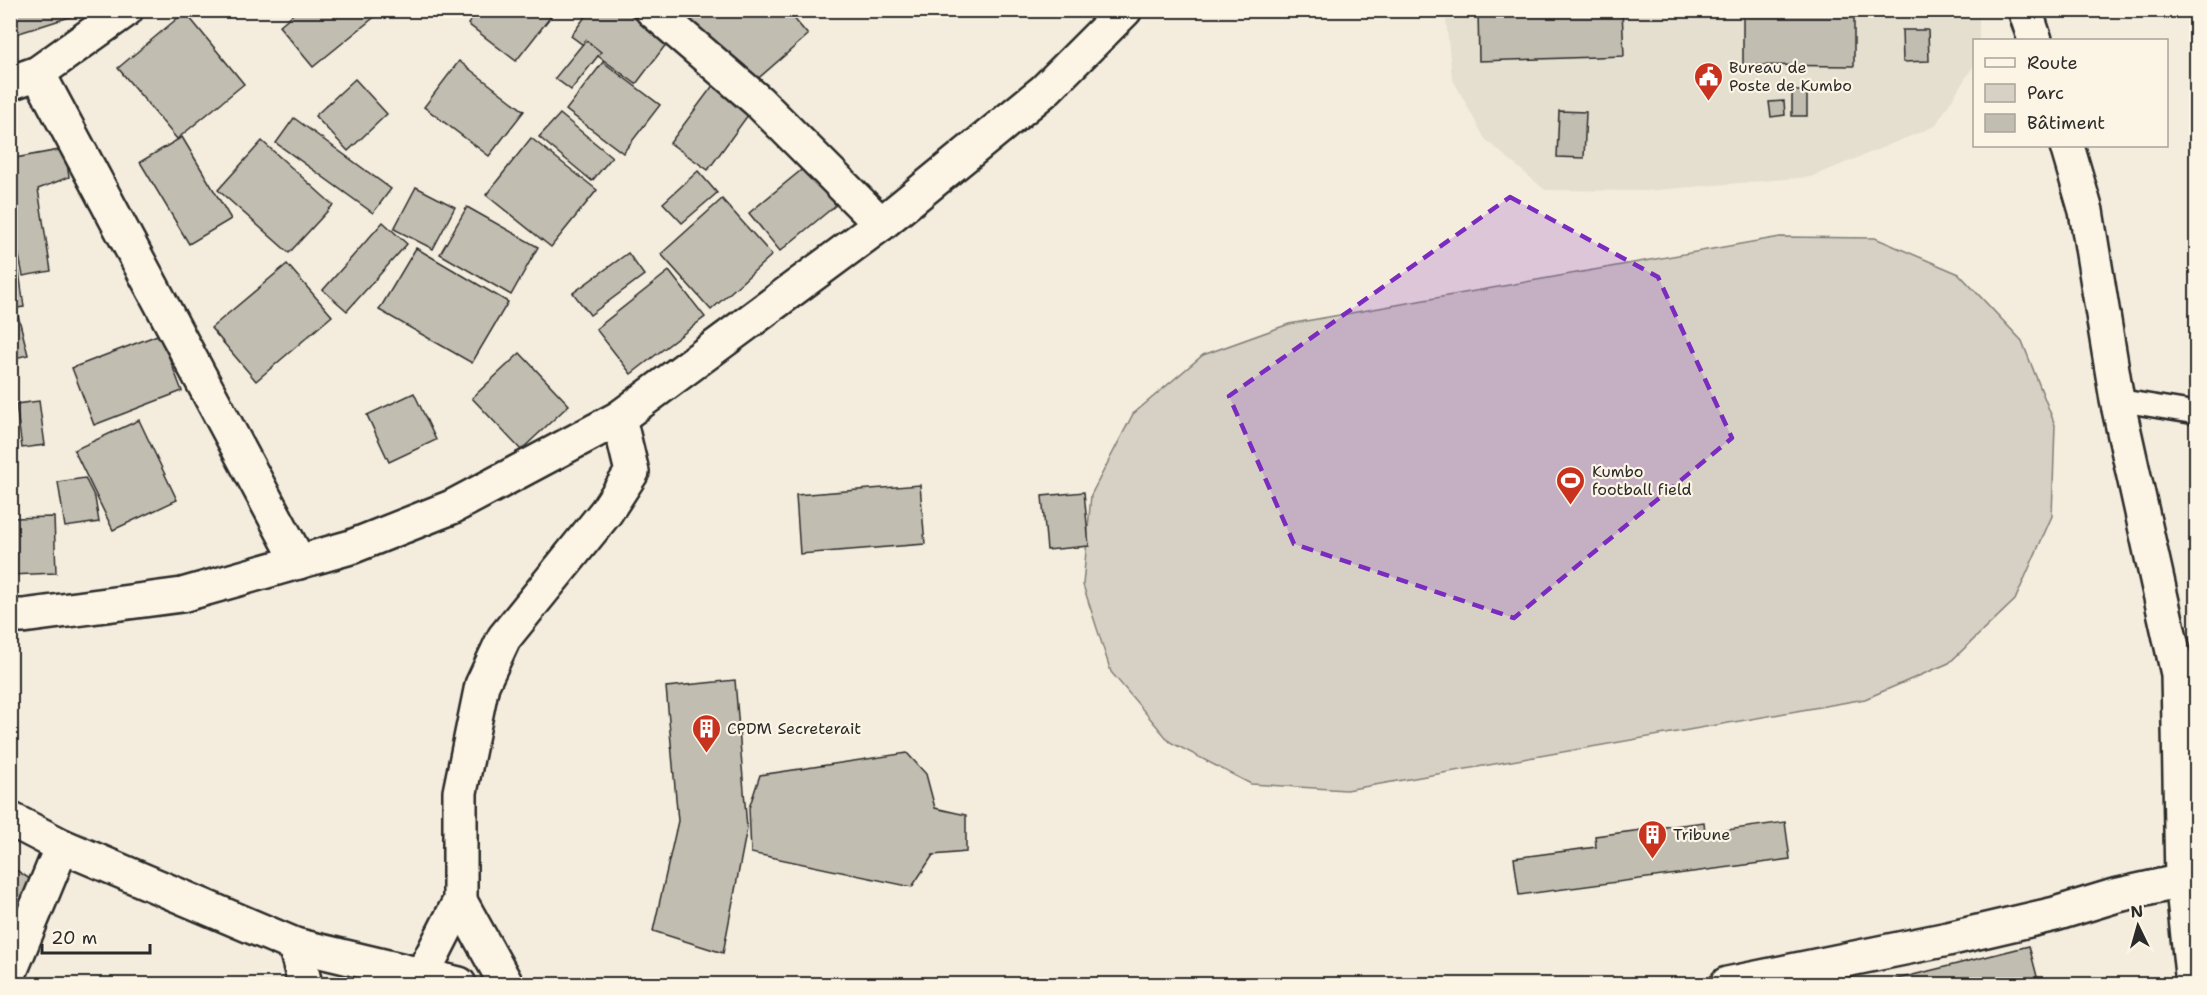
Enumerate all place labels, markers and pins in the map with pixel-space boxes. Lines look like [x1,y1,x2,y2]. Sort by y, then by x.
place label: Bureau de Poste de Kumbo [1729,57,1852,96]
public building icon: Bureau de Poste de Kumbo [1692,60,1724,102]
place label: Kumbo football field [1592,461,1692,500]
sports icon: Kumbo football field [1555,464,1587,506]
building icon: CPDM Secreterait [690,712,722,754]
place label: CPDM Secreterait [727,718,861,739]
building icon: Tribune [1636,818,1668,860]
place label: Tribune [1673,824,1730,845]

